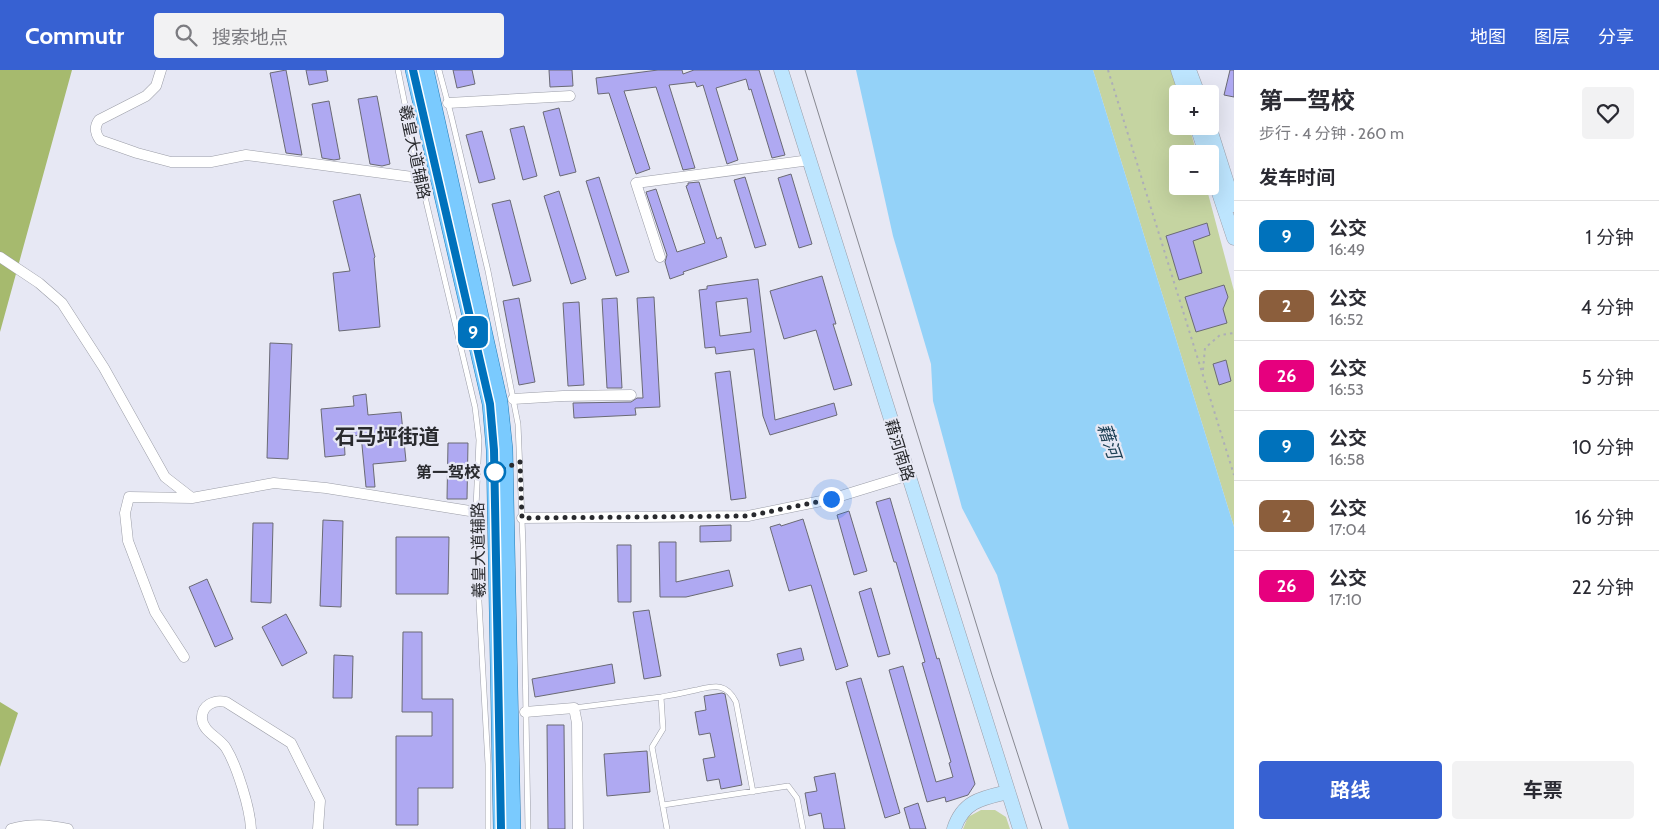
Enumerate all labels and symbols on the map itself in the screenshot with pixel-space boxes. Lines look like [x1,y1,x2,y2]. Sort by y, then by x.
street label: 羲皇大道辅路 [395,103,434,201]
line badge: 9 [457,316,489,348]
street label: 藉河南路 [881,417,918,484]
water label: 藉河 [1093,420,1126,464]
district label: 石马坪街道 [335,424,440,449]
marker: 第一驾校 [484,461,506,483]
place label: 第一驾校 [416,463,481,482]
your location [819,487,844,512]
street label: 羲皇大道辅路 [468,502,489,598]

